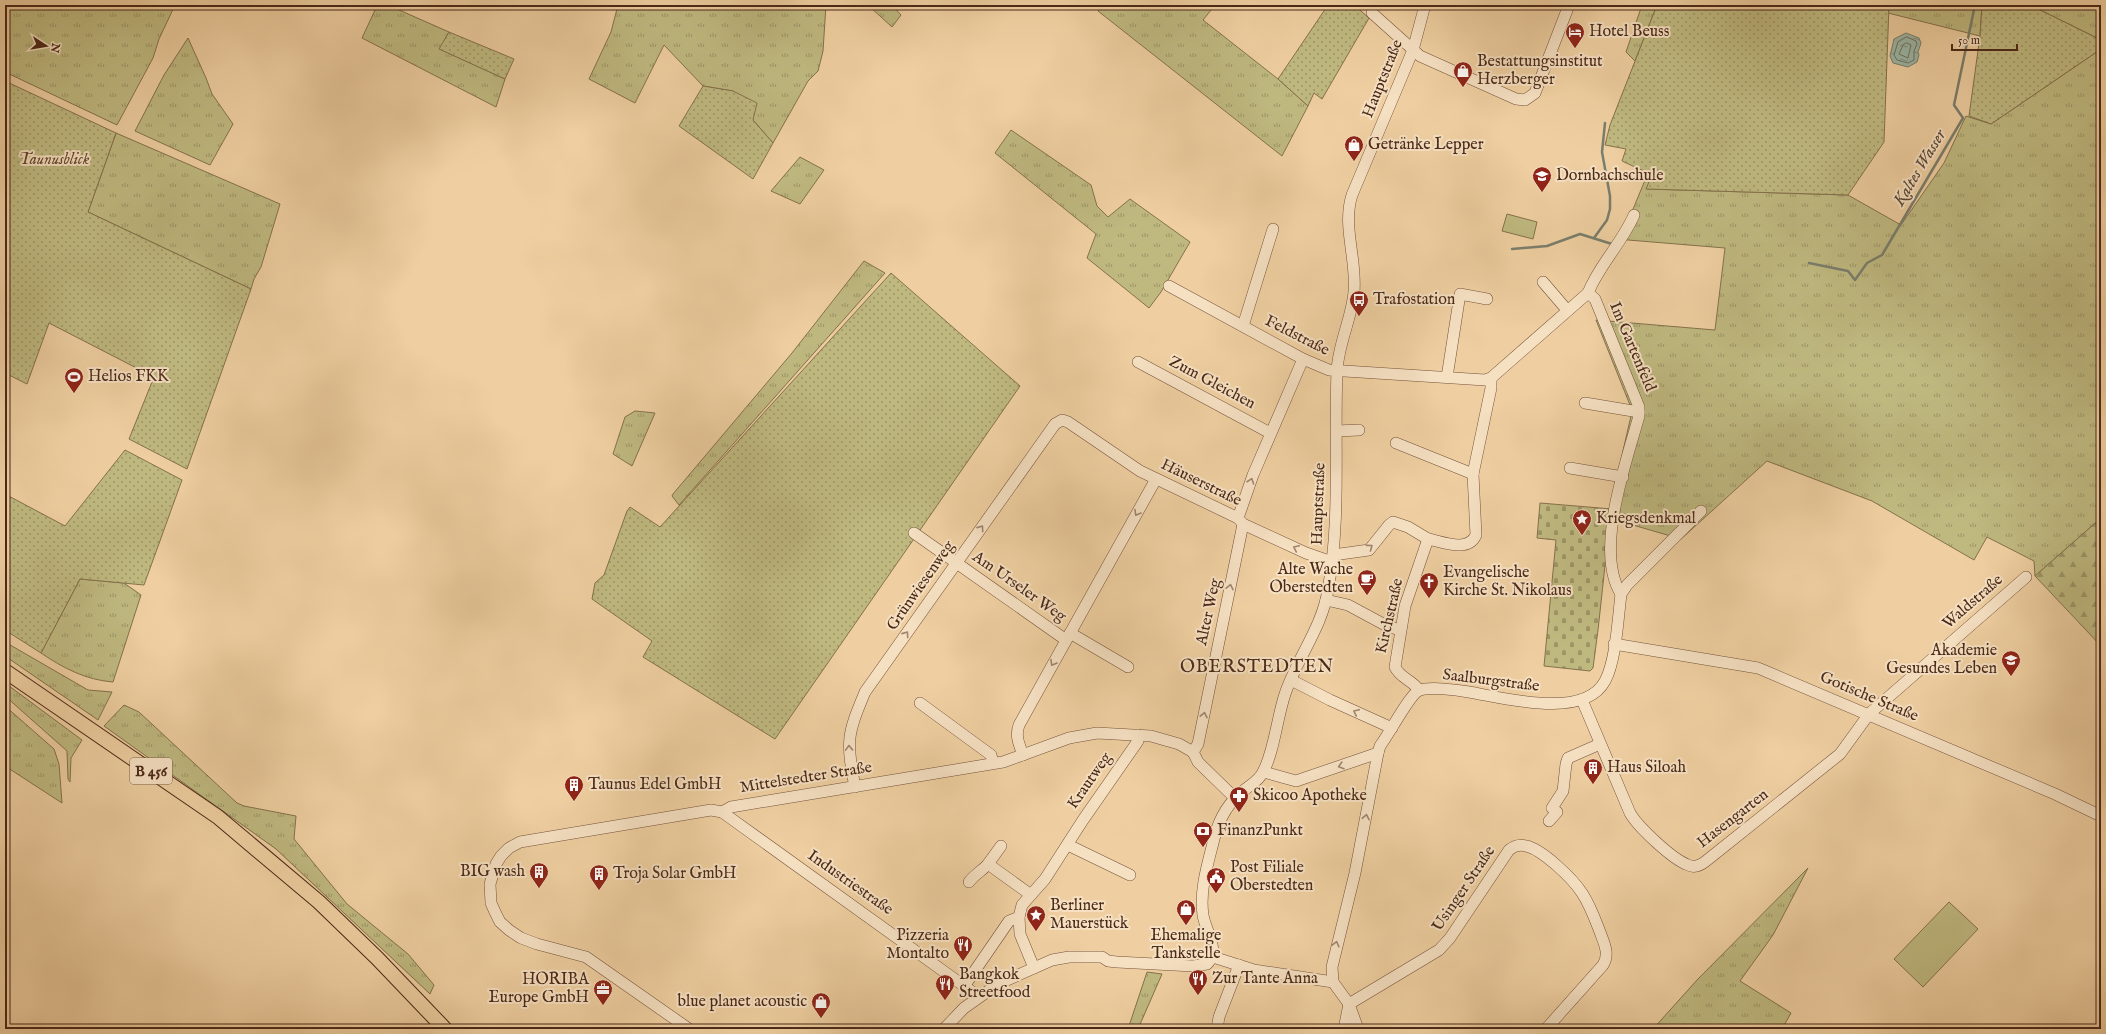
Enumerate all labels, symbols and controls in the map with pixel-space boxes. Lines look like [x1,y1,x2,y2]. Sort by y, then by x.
hotel icon: Hotel Beuss [1564,21,1586,49]
place label: Hotel Beuss [1589,22,1670,42]
north arrow [26,26,66,66]
scale bar [1952,26,2017,52]
text: 50 m [1958,33,1980,48]
street label: Hauptstraße [1358,37,1408,121]
text: N [47,41,63,54]
place label: Bestattungsinstitut Herzberger [1477,52,1603,90]
shop icon: Bestattungsinstitut Herzberger [1452,60,1474,88]
water label: Kaltes Wasser [1888,125,1952,211]
shop icon: Getränke Lepper [1343,134,1365,162]
place label: Getränke Lepper [1368,135,1484,155]
park label: Taunusblick [19,150,90,170]
school or university icon: Dornbachschule [1531,165,1553,193]
place label: Dornbachschule [1556,166,1663,186]
bus stop icon: Trafostation [1348,289,1370,317]
place label: Trafostation [1373,290,1456,310]
street label: Im Gartenfeld [1604,299,1660,395]
street label: Feldstraße [1261,311,1333,361]
street label: Zum Gleichen [1165,352,1259,414]
sports icon: Helios FKK [63,366,85,394]
place label: Helios FKK [88,367,169,387]
street label: Häuserstraße [1157,455,1245,511]
street label: Hauptstraße [1308,462,1330,546]
one-way arrow [1246,478,1254,485]
place icon: Kriegsdenkmal [1571,508,1593,536]
one-way arrow [1134,509,1141,516]
place label: Kriegsdenkmal [1596,509,1697,529]
one-way arrow [976,525,984,532]
street label: Grünwiesenweg [883,537,960,635]
one-way arrow [1292,545,1300,553]
one-way arrow [1365,545,1372,552]
street label: Am Urseler Weg [967,547,1070,627]
place label: Alte Wache Oberstedten [1270,560,1353,598]
place label: Evangelische Kirche St. Nikolaus [1443,563,1572,601]
cafe icon: Alte Wache Oberstedten [1356,568,1378,596]
street label: Waldstraße [1939,570,2007,634]
church icon: Evangelische Kirche St. Nikolaus [1418,571,1440,599]
street label: Alter Weg [1192,576,1226,648]
street label: Kirchstraße [1372,576,1408,656]
one-way arrow [1226,584,1234,590]
one-way arrow [901,631,909,638]
place label: Akademie Gesundes Leben [1886,641,1997,679]
school or university icon: Akademie Gesundes Leben [2000,649,2022,677]
district label: OBERSTEDTEN [1180,656,1334,679]
one-way arrow [1050,659,1058,667]
street label: Saalburgstraße [1442,665,1540,697]
street label: Gotische Straße [1817,667,1921,727]
one-way arrow [1353,709,1361,717]
one-way arrow [1199,711,1207,718]
one-way arrow [845,745,853,751]
street label: Krautweg [1063,749,1117,813]
building icon: Haus Siloah [1582,757,1604,785]
road number: B 456 [130,758,172,784]
street label: Mittelstedter Straße [739,758,873,798]
place label: Haus Siloah [1607,758,1686,778]
one-way arrow [1338,761,1345,770]
building icon: Taunus Edel GmbH [563,774,585,802]
place label: Taunus Edel GmbH [588,775,722,795]
pharmacy icon: Skicoo Apotheke [1228,785,1250,813]
street label: Hasengarten [1693,785,1773,853]
place label: Skicoo Apotheke [1253,786,1367,806]
one-way arrow [1361,814,1369,821]
bank icon: FinanzPunkt [1192,820,1214,848]
place label: FinanzPunkt [1217,821,1303,841]
street label: Usinger Straße [1428,842,1500,936]
street label: Industriestraße [803,846,897,920]
place label: Post Filiale Oberstedten [1230,858,1314,896]
building icon: BIG wash [528,861,550,889]
place label: BIG wash [460,862,525,882]
building icon: Troja Solar GmbH [588,863,610,891]
place label: Troja Solar GmbH [613,864,737,884]
public building icon: Post Filiale Oberstedten [1205,866,1227,894]
place label: Berliner Mauerstück [1050,896,1129,934]
shop icon: Ehemalige Tankstelle [1175,898,1197,926]
place icon: Berliner Mauerstück [1025,904,1047,932]
place label: Pizzeria Montalto [886,926,949,964]
place label: Ehemalige Tankstelle [1151,926,1221,964]
restaurant icon: Pizzeria Montalto [952,934,974,962]
one-way arrow [1332,941,1340,947]
place label: Bangkok Streetfood [959,965,1031,1003]
restaurant icon: Zur Tante Anna [1187,968,1209,996]
place label: Zur Tante Anna [1212,969,1318,989]
place label: HORIBA Europe GmbH [489,970,590,1008]
restaurant icon: Bangkok Streetfood [934,973,956,1001]
office icon: HORIBA Europe GmbH [592,978,614,1006]
shop icon: blue planet acoustic [810,991,832,1019]
place label: blue planet acoustic [678,992,807,1012]

